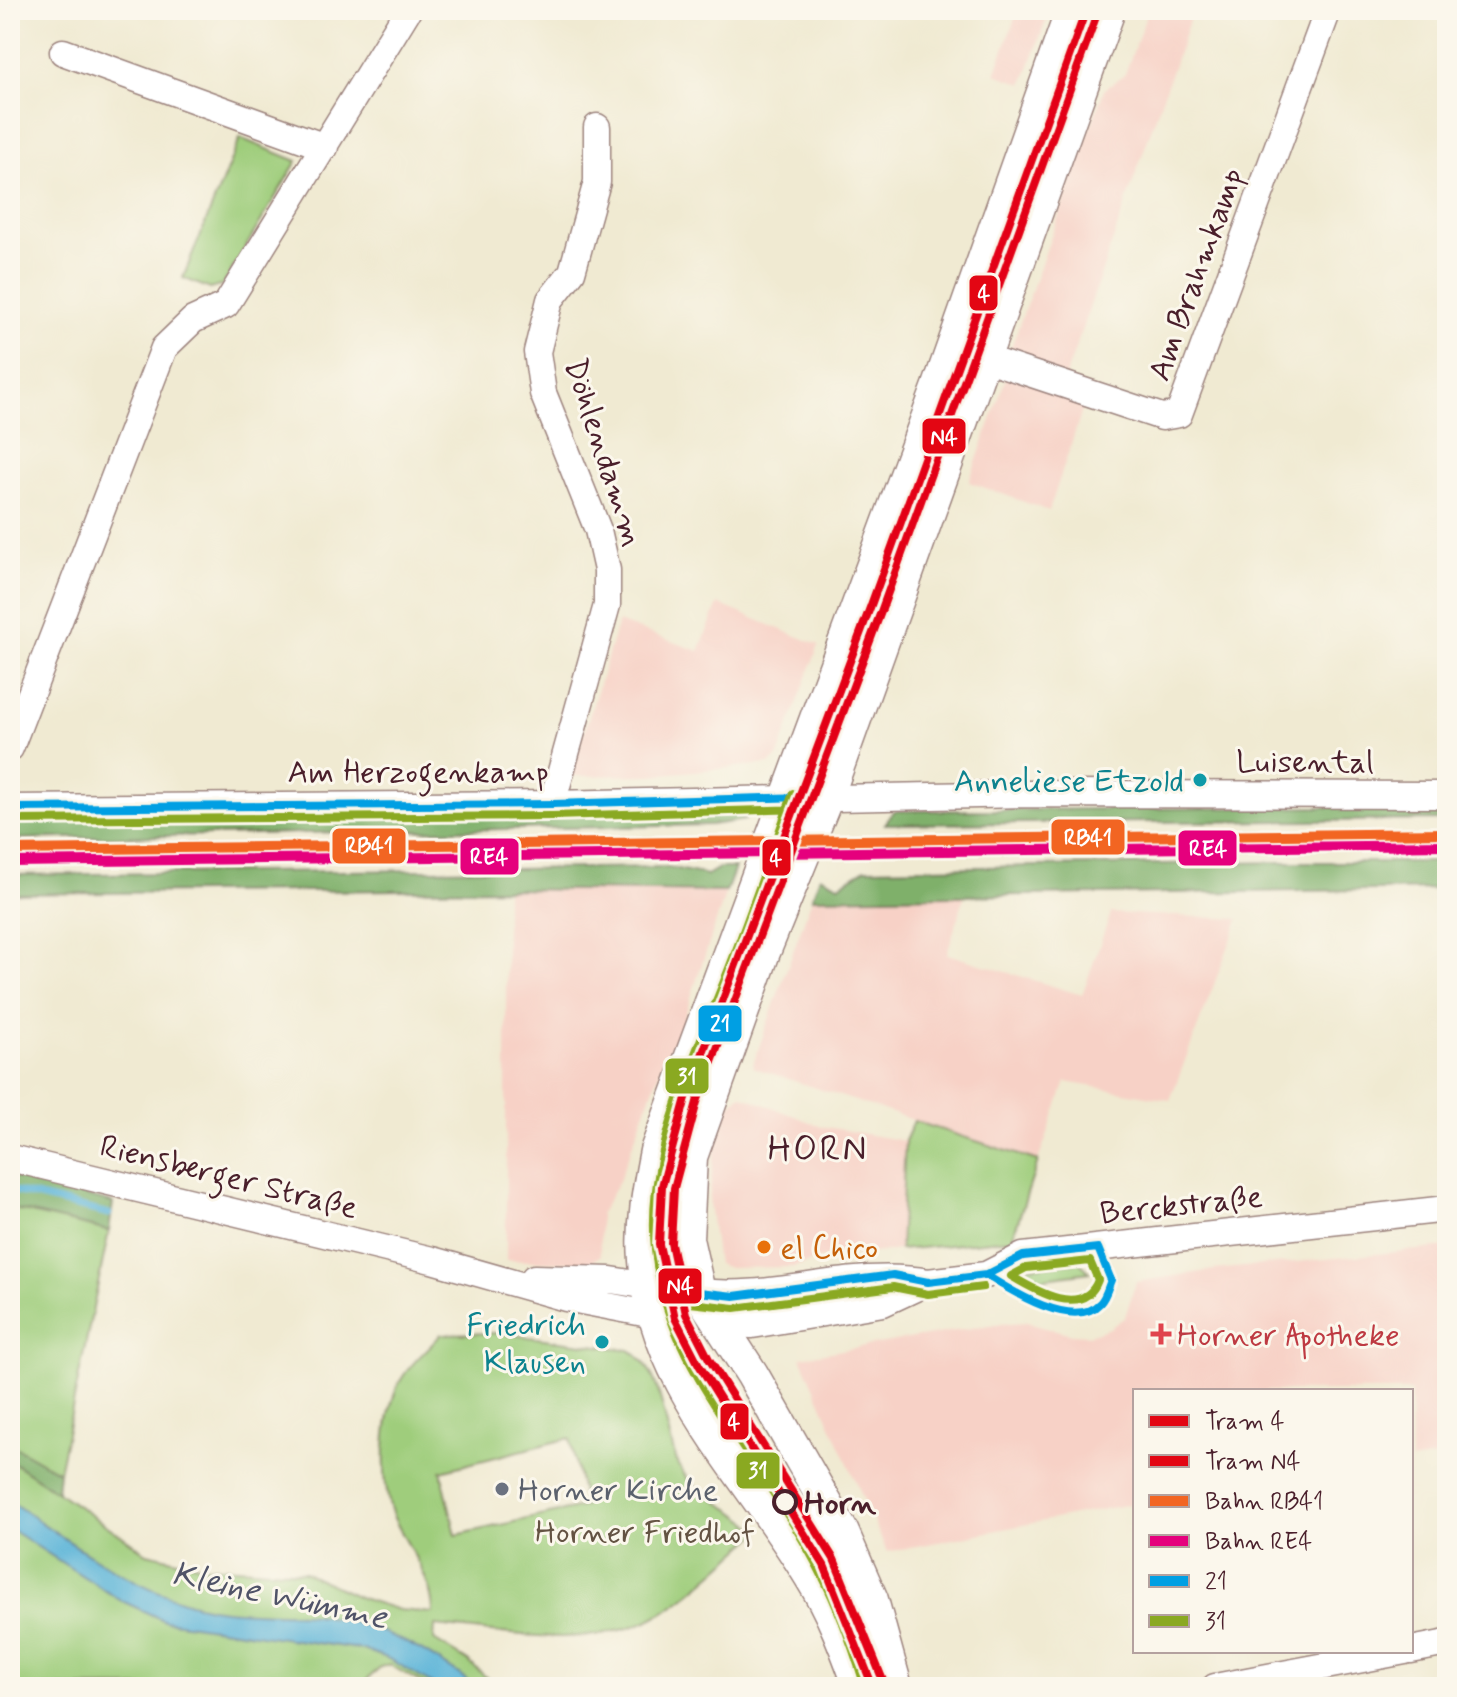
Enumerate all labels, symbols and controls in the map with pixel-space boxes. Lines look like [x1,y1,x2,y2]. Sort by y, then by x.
street label: Am Brahmkamp [1139,163,1255,387]
line badge: 4 [968,274,999,312]
text: 4 [978,281,991,309]
street label: Döhlendamm [553,353,653,552]
line badge: N4 [921,417,967,455]
text: N4 [930,424,958,452]
street label: Luisental [1236,742,1374,784]
street label: Am Herzogenkamp [287,752,549,797]
place label: Anneliese Etzold [954,761,1184,803]
marker: Anneliese Etzold [1191,771,1209,789]
line badge: RB41 [1050,818,1126,856]
text: RB41 [1064,825,1112,853]
line badge: RB41 [331,827,407,865]
line badge: RE4 [1177,829,1238,867]
text: RB41 [345,833,393,861]
text: RE4 [1189,836,1227,864]
line badge: RE4 [459,837,520,876]
line badge: 4 [761,838,792,877]
text: RE4 [470,844,508,872]
text: 4 [770,845,783,873]
line badge: 21 [697,1004,743,1043]
text: 21 [710,1011,730,1039]
line badge: 31 [664,1057,710,1095]
text: 31 [677,1064,697,1092]
street label: Riensberger Straße [95,1126,362,1233]
district label: HORN [768,1127,868,1174]
street label: Berckstraße [1098,1177,1265,1235]
place label: el Chico [780,1228,878,1270]
marker: el Chico [755,1238,773,1256]
line badge: N4 [657,1267,703,1305]
text: N4 [666,1273,694,1301]
place label: Friedrich Klausen [466,1305,586,1384]
place label: Horner Apotheke [1177,1315,1400,1360]
marker: Horner Apotheke [1152,1325,1170,1343]
marker: Friedrich Klausen [593,1333,611,1351]
legend [1133,1389,1413,1653]
line badge: 4 [719,1402,750,1441]
text: Tram 4 [1205,1407,1285,1438]
text: 4 [728,1409,741,1437]
text: Tram N4 [1205,1447,1301,1478]
line badge: 31 [735,1451,781,1490]
text: 31 [748,1458,768,1486]
place label: Horner Kirche [518,1470,718,1512]
marker: Horner Kirche [493,1480,511,1498]
place label: Horn [804,1483,877,1525]
text: Bahn RB41 [1205,1487,1323,1518]
marker: Horn [773,1490,797,1514]
park label: Horner Friedhof [535,1512,755,1554]
text: Bahn RE4 [1205,1527,1312,1558]
water label: Kleine Wümme [168,1552,392,1641]
text: 21 [1205,1567,1227,1598]
text: 31 [1205,1607,1226,1638]

